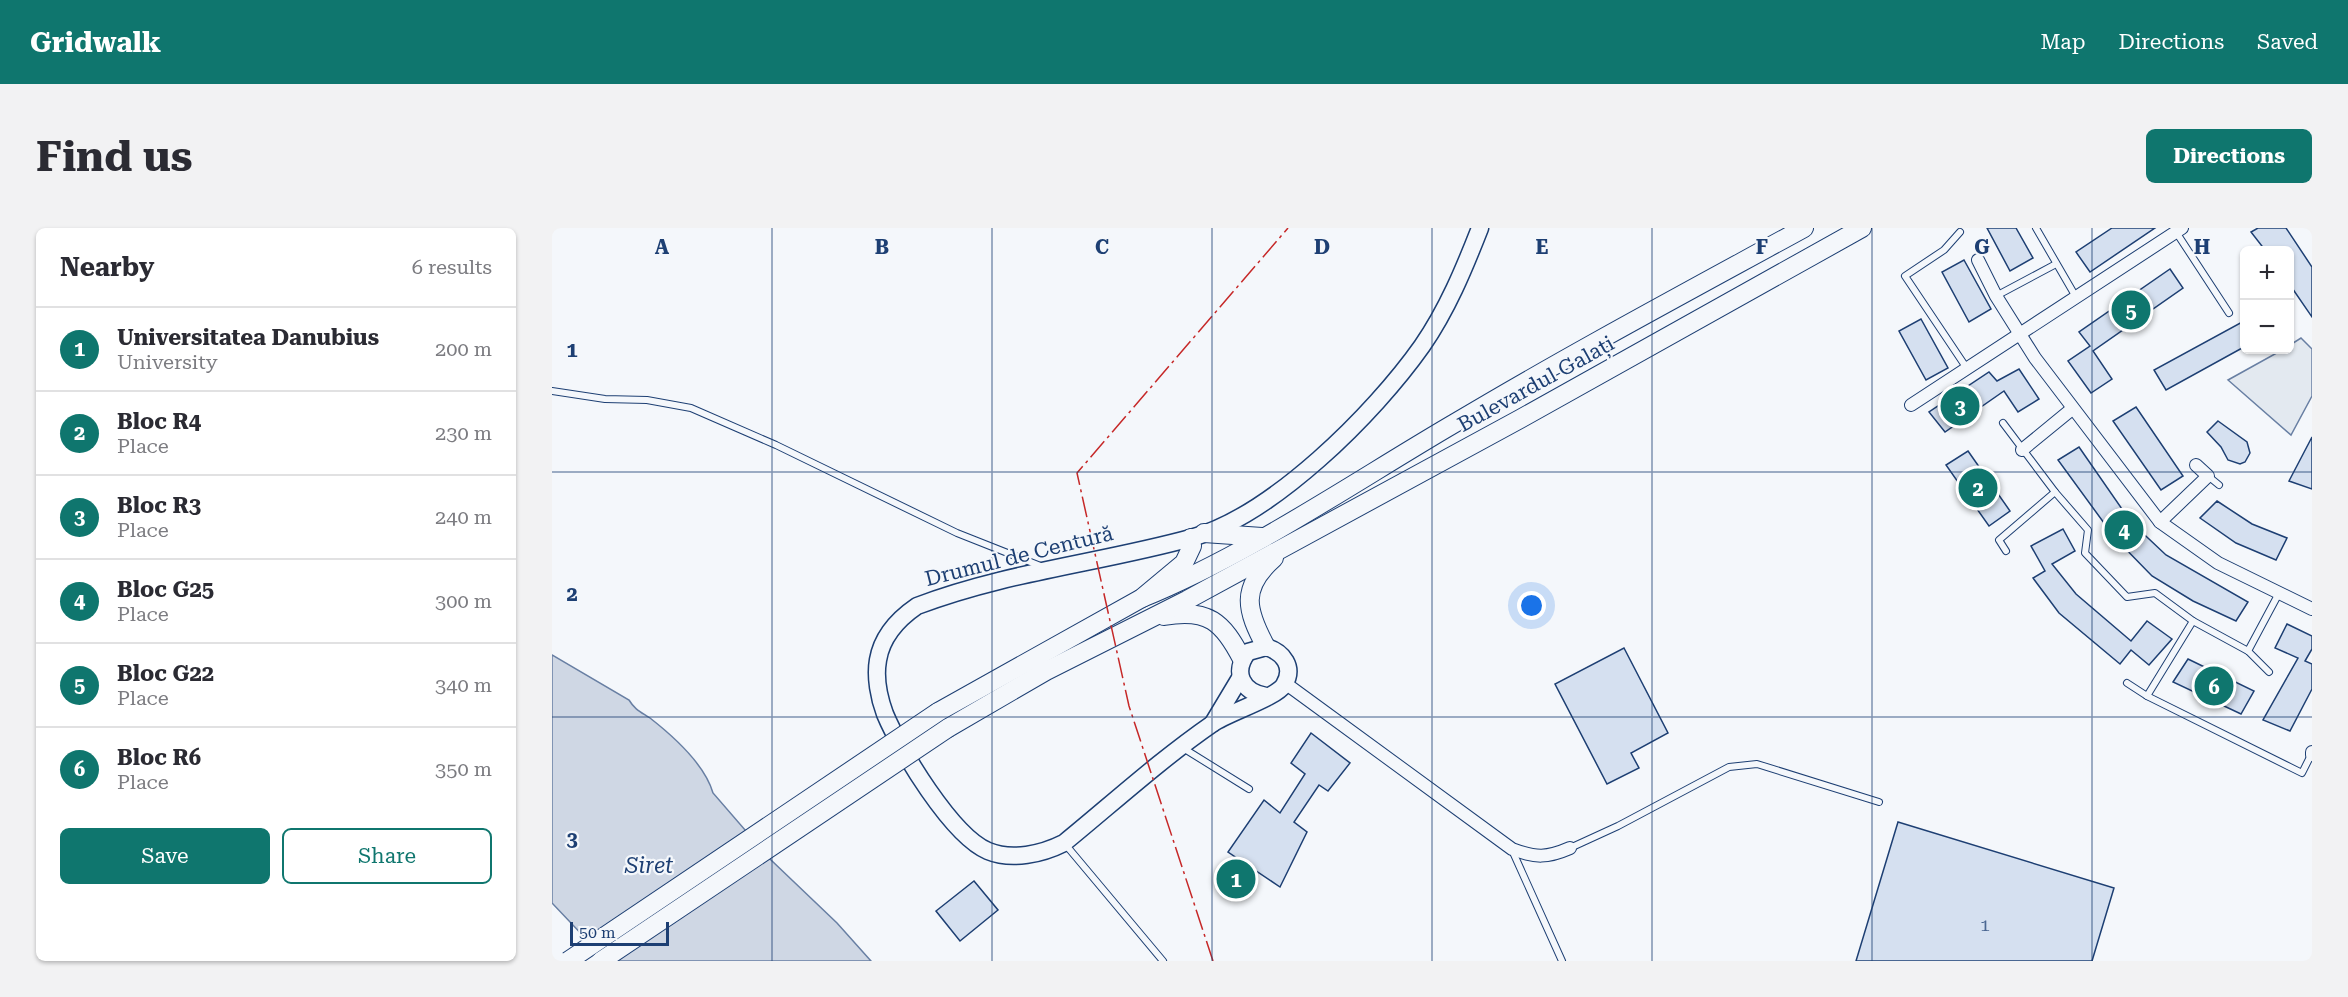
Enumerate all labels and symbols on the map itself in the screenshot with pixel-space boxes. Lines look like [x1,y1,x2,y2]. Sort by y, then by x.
text: A [655,235,670,259]
text: B [875,235,889,259]
text: C [1095,235,1109,259]
text: D [1314,235,1330,259]
text: E [1536,235,1549,259]
text: F [1756,235,1768,259]
text: G [1974,235,1990,259]
text: H [2194,235,2210,259]
pin: 5 [2112,288,2150,332]
street label: Bulevardul Galați [1454,331,1620,439]
text: 1 [566,338,578,362]
pin: 3 [1940,384,1980,429]
pin: 2 [1958,466,1998,510]
pin: 4 [2104,508,2144,552]
street label: Drumul de Centură [922,521,1116,591]
text: 2 [566,582,578,606]
your location [1517,591,1546,620]
pin: 6 [2194,664,2234,708]
text: 3 [566,827,578,851]
water label: Siret [624,853,674,878]
pin: 1 [1216,856,1256,902]
house number: 1 [1980,914,1990,935]
scale bar [570,919,669,946]

